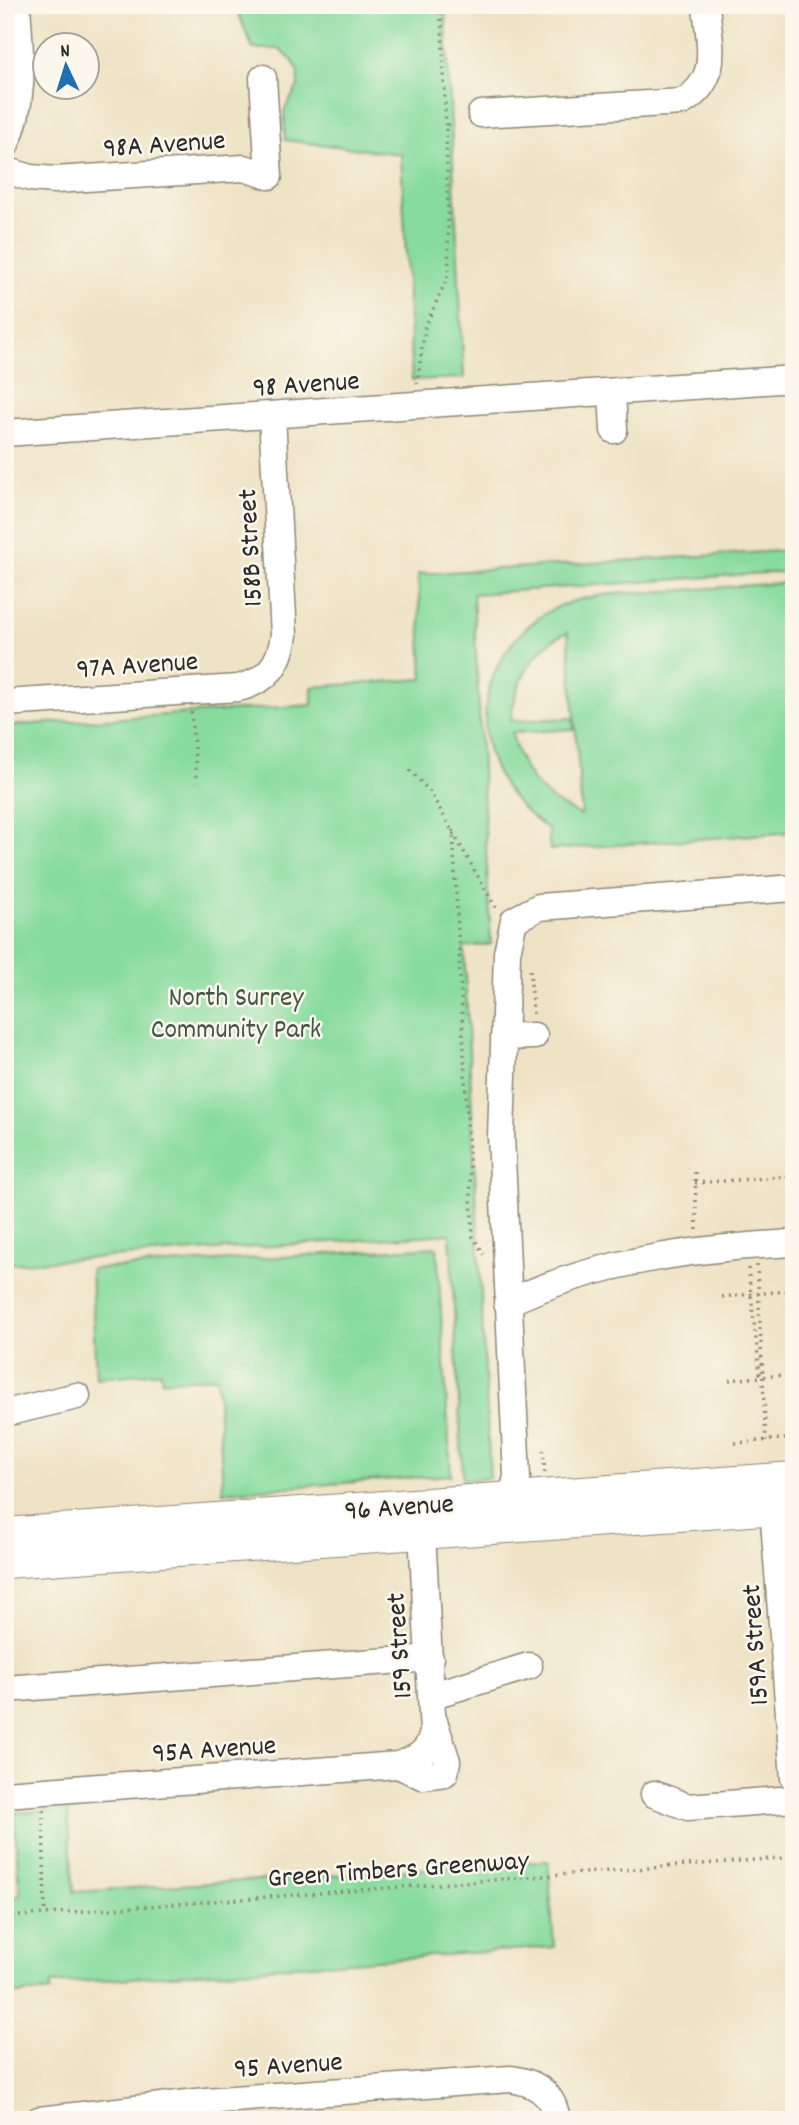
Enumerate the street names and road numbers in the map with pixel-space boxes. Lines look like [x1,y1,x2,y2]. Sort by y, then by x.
street label: 98A Avenue [102,123,227,171]
street label: 98 Avenue [252,363,361,411]
street label: 158B Street [230,488,276,608]
street label: 97A Avenue [75,644,200,692]
street label: 96 Avenue [343,1486,455,1534]
street label: 159A Street [734,1583,782,1707]
street label: 159 Street [378,1591,426,1700]
street label: 95A Avenue [151,1728,278,1776]
street label: Green Timbers Greenway [266,1843,531,1901]
street label: 95 Avenue [233,2044,344,2092]

